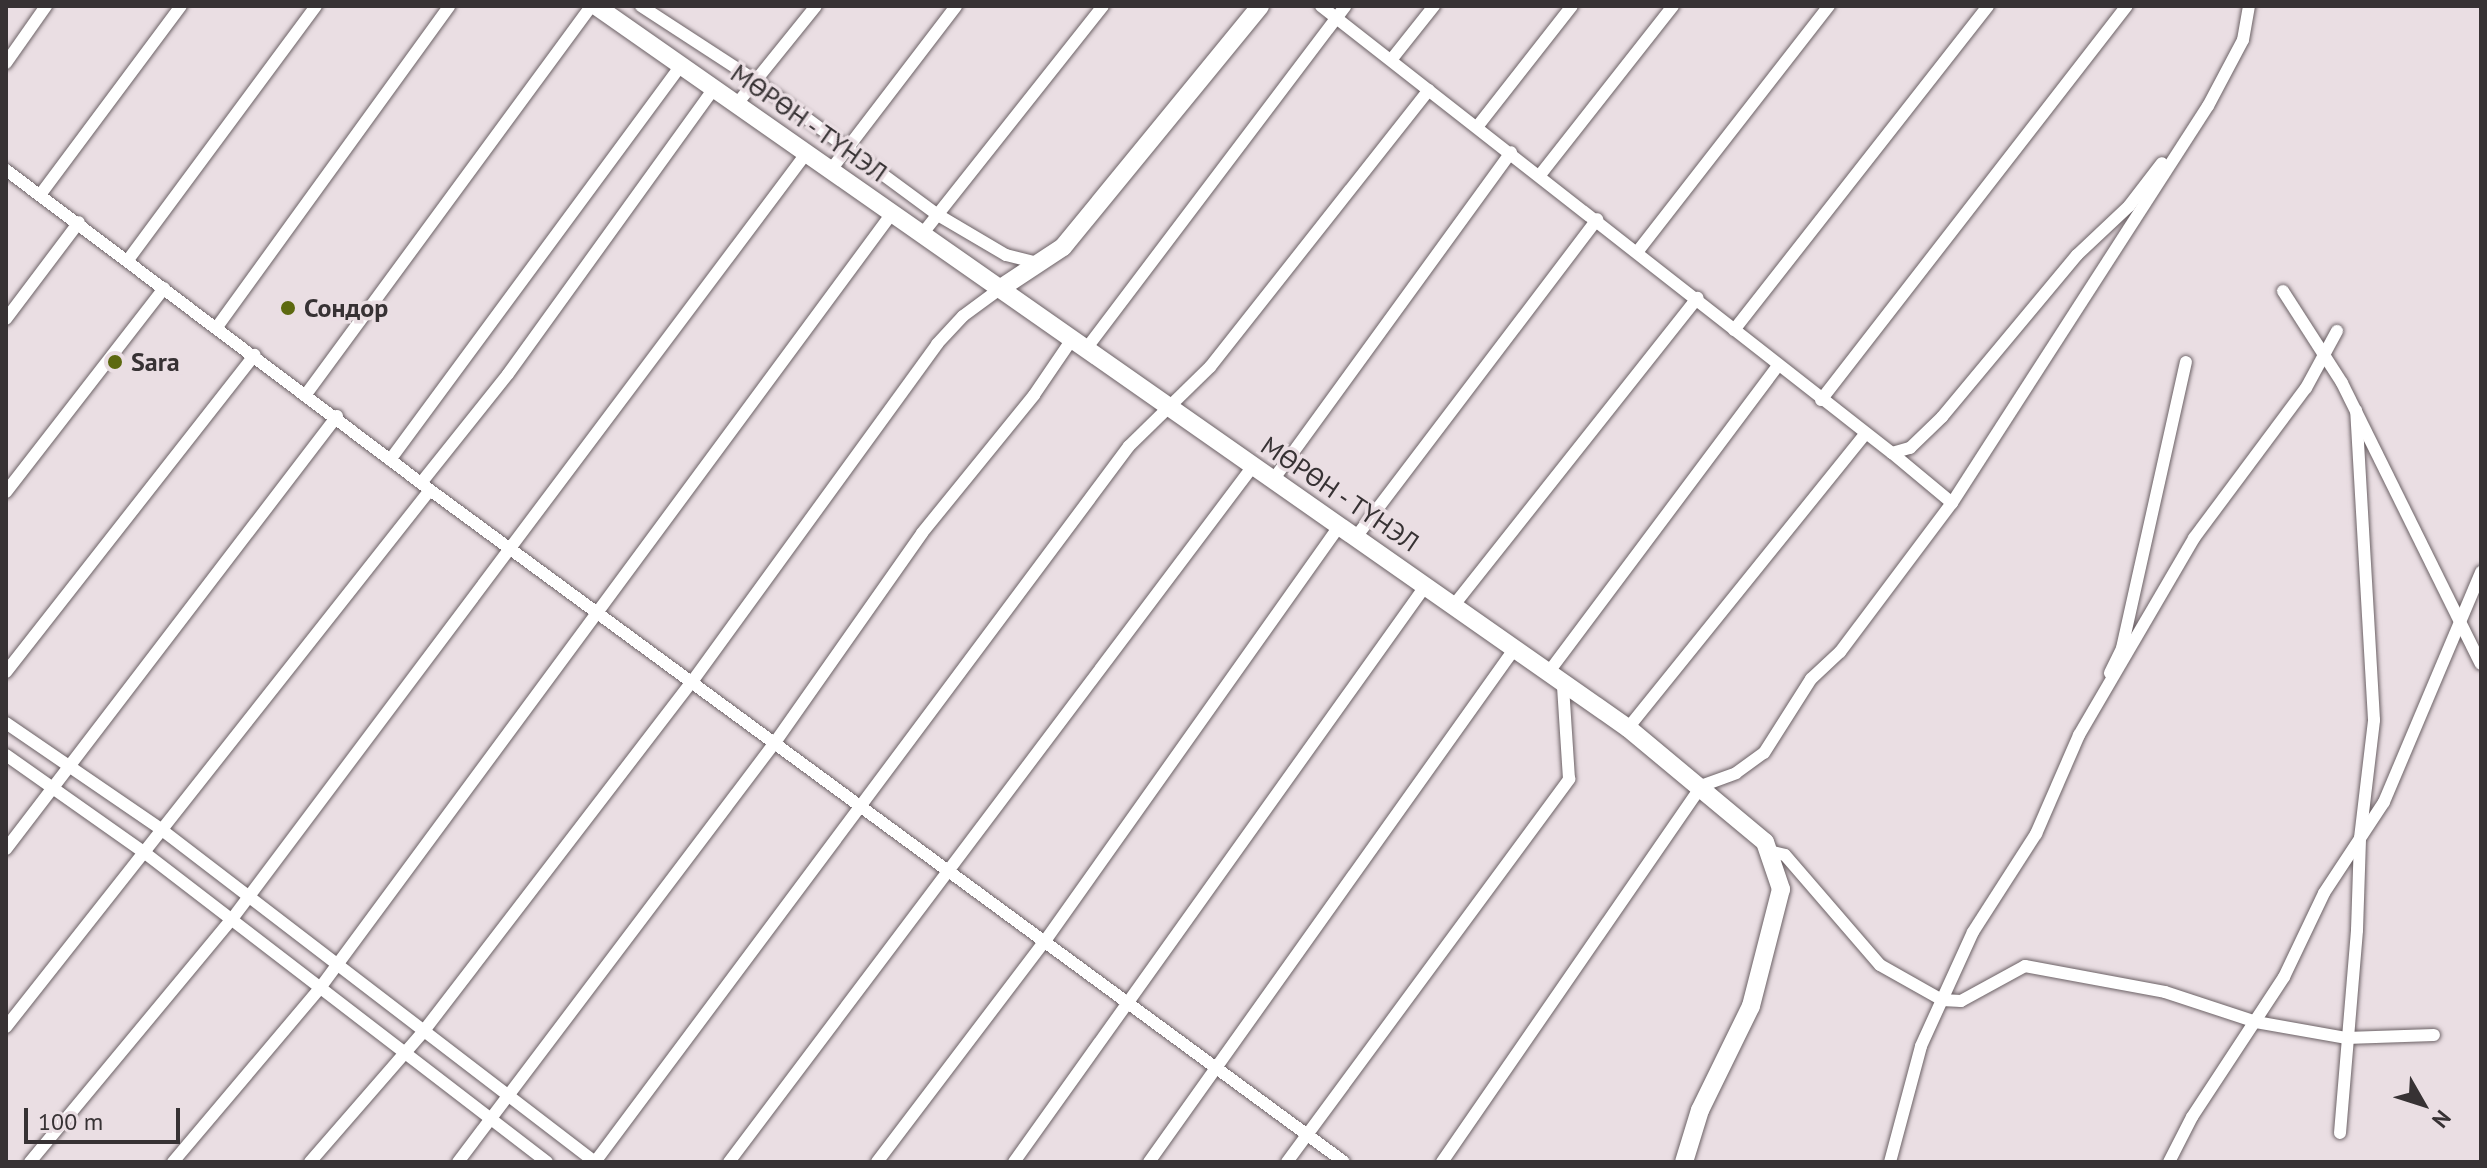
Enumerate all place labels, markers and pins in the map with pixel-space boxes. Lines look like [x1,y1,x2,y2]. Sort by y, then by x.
place label: Сондор [304,292,388,324]
marker: Сондор [279,299,297,317]
place label: Sara [131,346,180,378]
marker: Sara [106,353,124,371]

